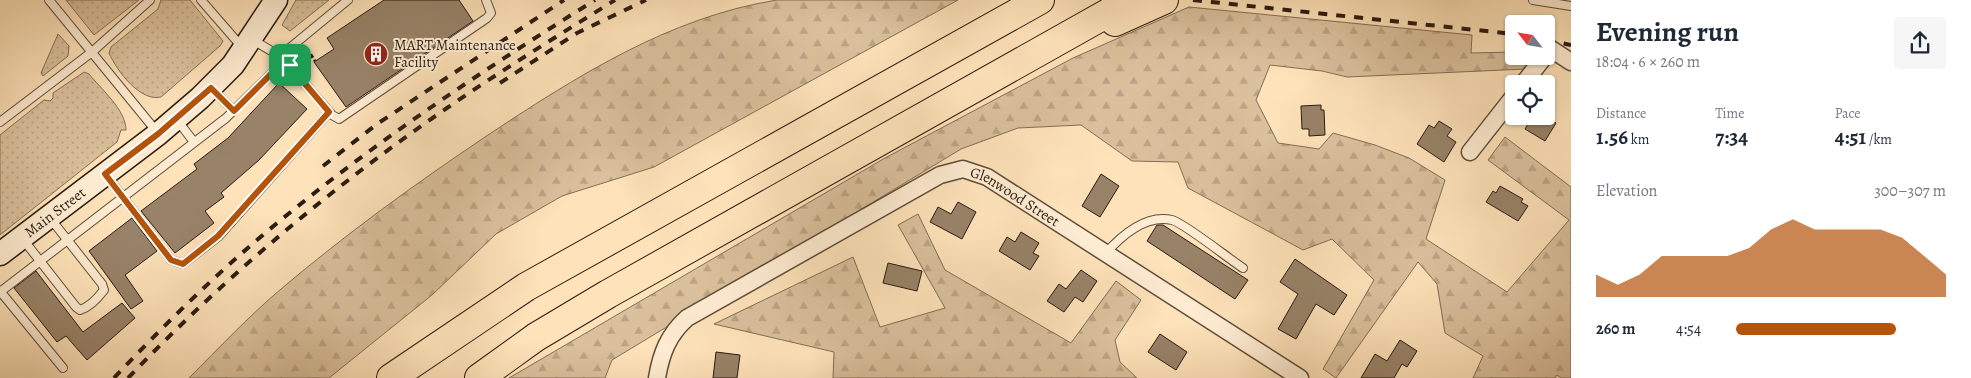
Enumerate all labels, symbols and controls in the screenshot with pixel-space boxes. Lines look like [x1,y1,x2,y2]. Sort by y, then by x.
text: Evening run [1596,13,1739,51]
north arrow [1505,15,1555,65]
map controls [1505,15,1555,125]
button: share [1894,17,1946,69]
place label: MART Maintenance Facility [394,35,516,72]
building icon: MART Maintenance Facility [363,41,389,67]
pin [269,44,311,86]
icon: arrive [276,51,304,79]
text: 18:04 · 6 × 260 m [1596,51,1700,73]
button: locate [1505,75,1555,125]
text: Distance [1596,104,1646,123]
text: Time [1715,104,1744,123]
text: Pace [1835,104,1861,123]
text: 1.56 [1596,123,1628,151]
text: 7:34 [1715,123,1748,151]
text: 4:51 [1835,123,1866,151]
text: km [1628,130,1649,149]
text: /km [1866,130,1892,149]
street label: Glenwood Street [968,162,1064,231]
text: Elevation [1596,180,1657,202]
text: 300–307 m [1874,180,1946,202]
street label: Main Street [20,183,90,242]
text: 260 m [1596,318,1635,340]
text: 4:54 [1676,318,1701,340]

